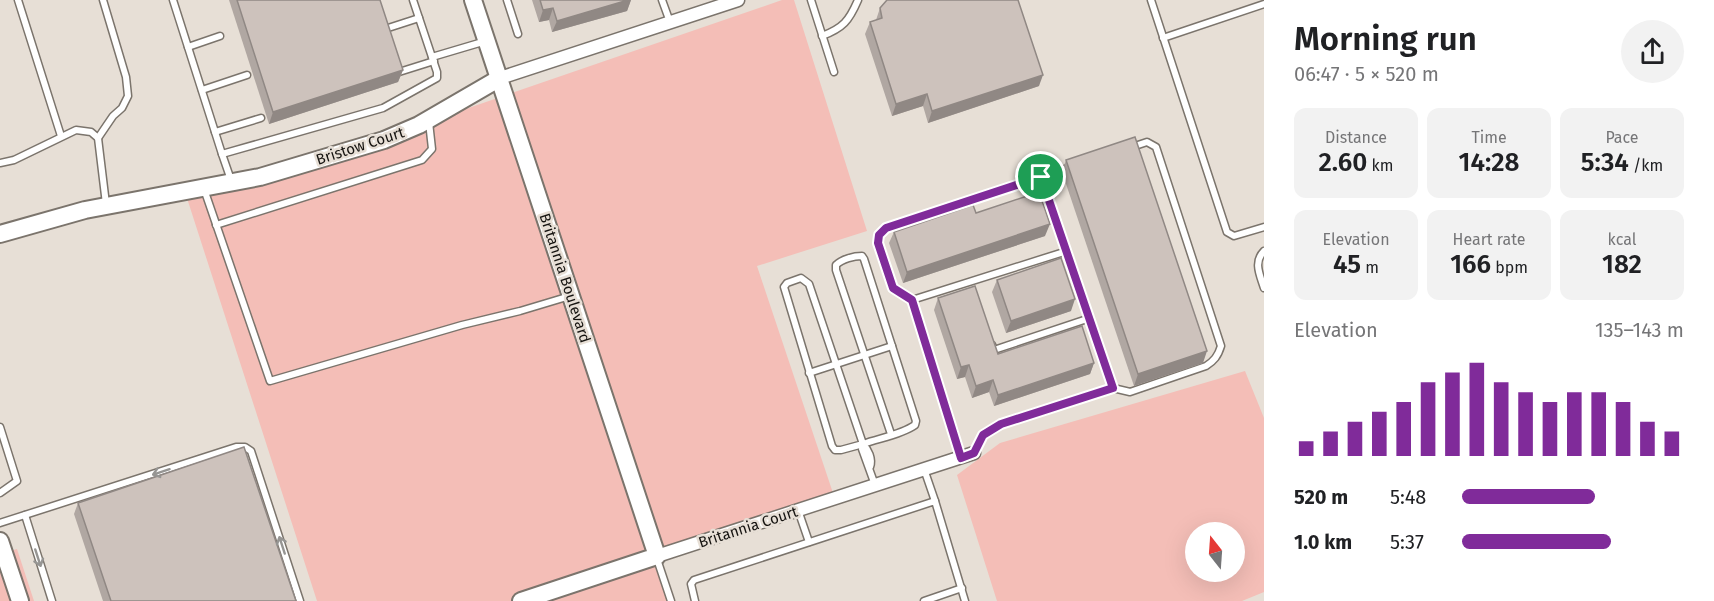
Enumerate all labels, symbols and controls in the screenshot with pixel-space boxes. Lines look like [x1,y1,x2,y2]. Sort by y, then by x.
text: Morning run [1294,19,1477,59]
button: share [1621,20,1684,83]
text: 06:47 · 5 × 520 m [1294,62,1439,86]
street label: Bristow Court [314,123,407,169]
text: Distance [1325,128,1387,147]
text: Time [1471,128,1507,147]
text: Pace [1605,128,1639,147]
text: 2.60 [1319,147,1367,178]
text: 14:28 [1459,147,1519,178]
text: 5:34 [1581,147,1629,178]
pin [1015,151,1066,202]
text: km [1367,156,1393,175]
text: /km [1629,156,1663,175]
icon: arrive [1024,160,1057,193]
street label: Britannia Boulevard [536,211,594,345]
text: Elevation [1322,230,1390,249]
text: Heart rate [1453,230,1525,249]
text: kcal [1608,230,1636,249]
text: 45 [1333,249,1361,280]
text: 166 [1450,249,1491,280]
text: 182 [1602,249,1642,280]
text: m [1361,258,1379,277]
text: bpm [1491,258,1528,277]
text: Elevation [1294,318,1378,342]
text: 135–143 m [1595,318,1684,342]
one-way arrow [152,467,171,478]
text: 520 m [1294,485,1348,509]
text: 5:48 [1390,485,1426,509]
street label: Britannia Court [696,502,800,552]
north arrow [1185,522,1245,582]
map controls [1185,522,1245,582]
text: 1.0 km [1294,530,1352,554]
text: 5:37 [1390,530,1424,554]
one-way arrow [276,536,287,555]
one-way arrow [33,548,44,567]

